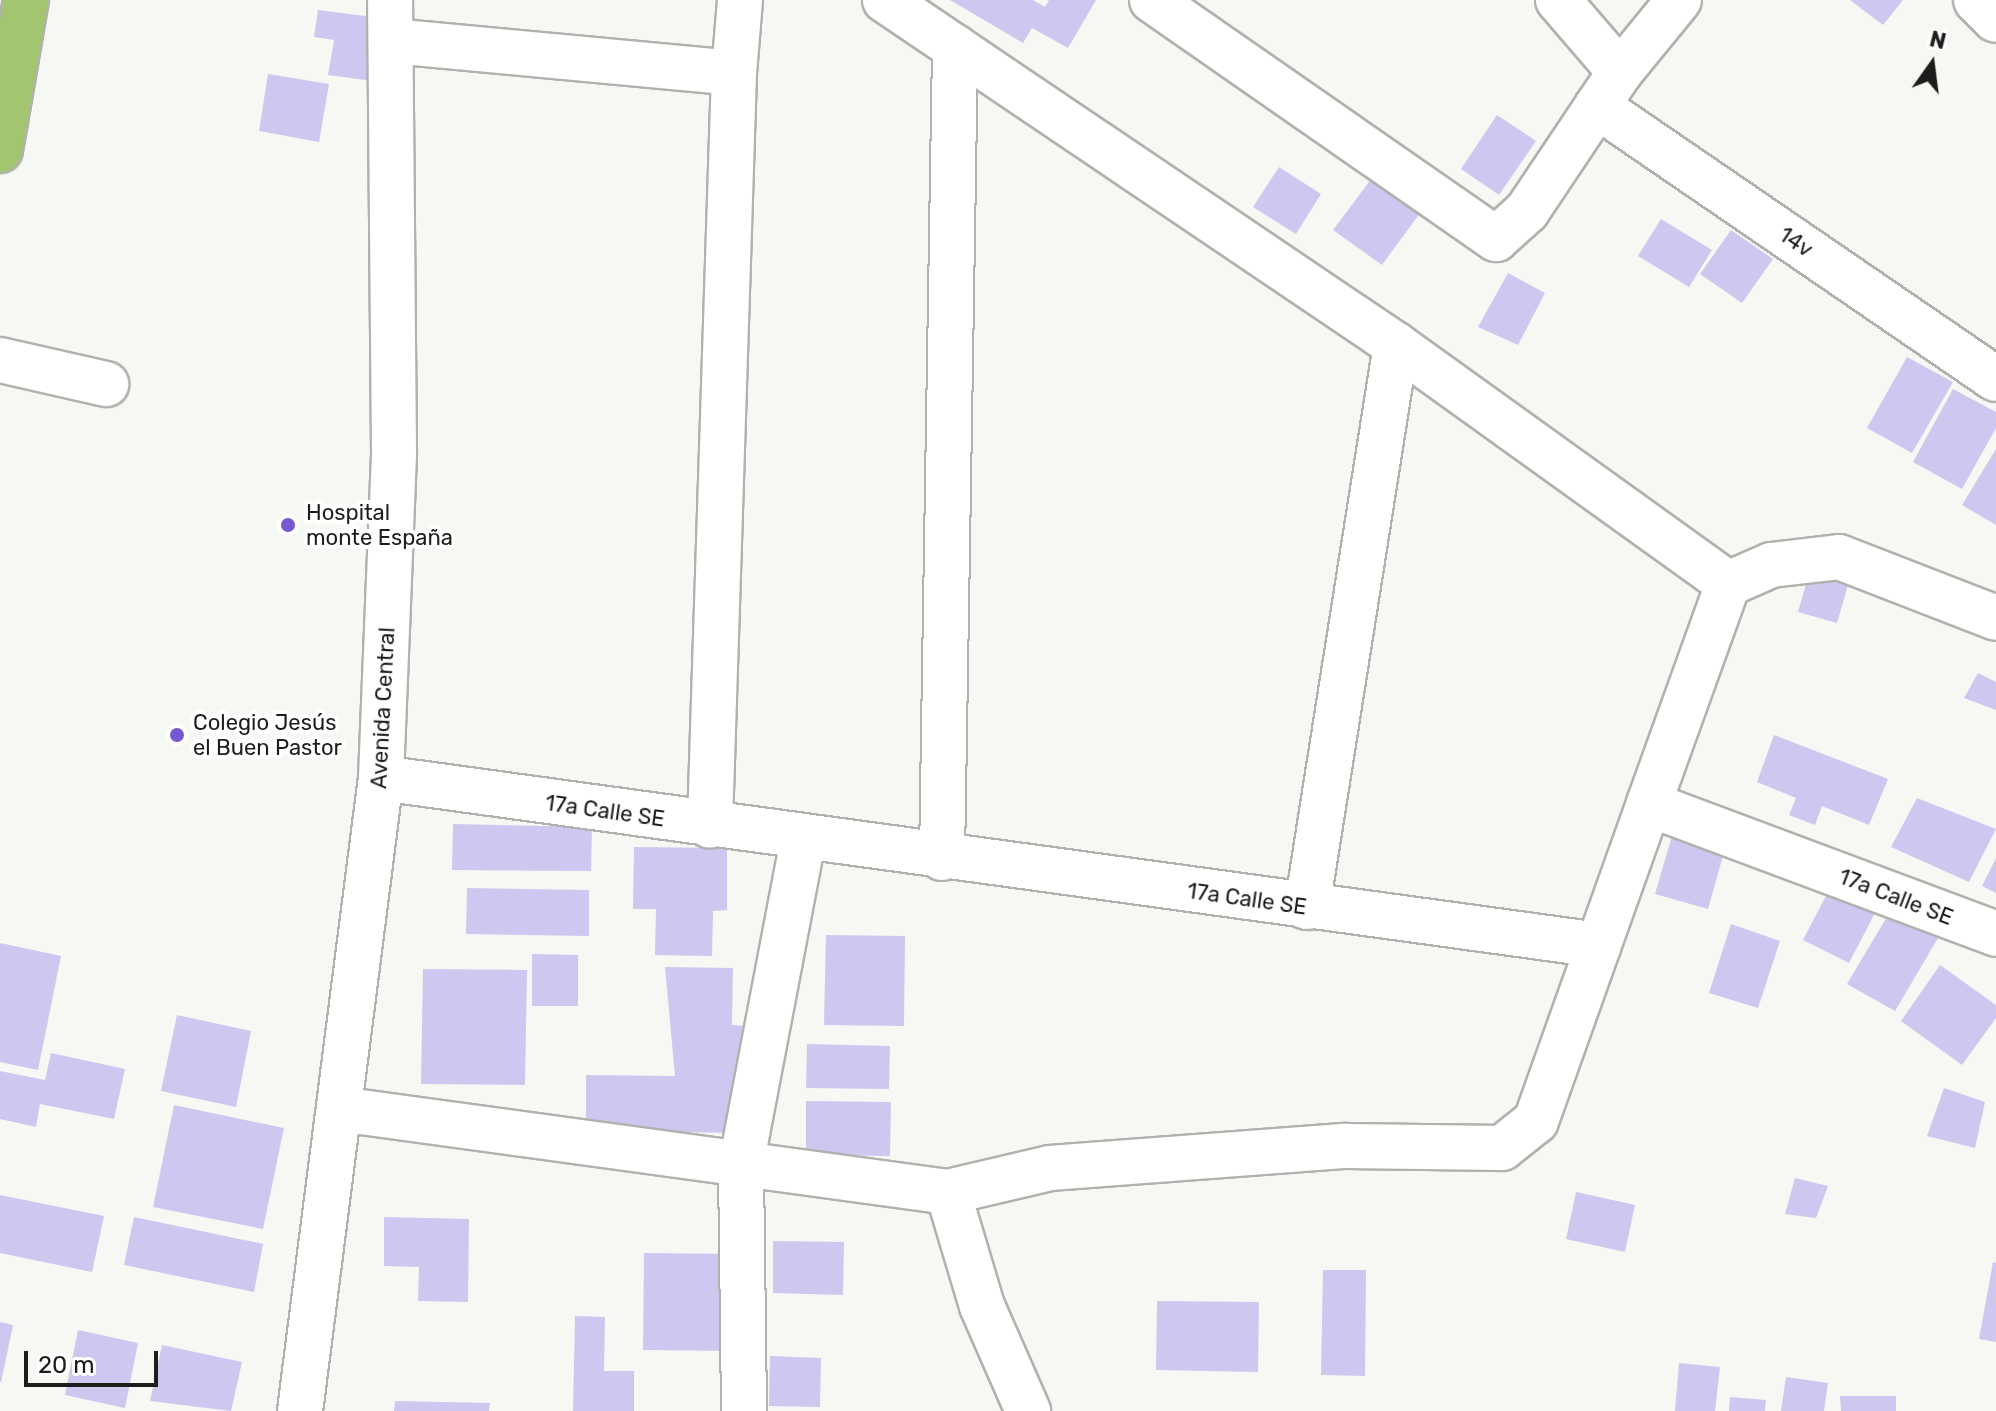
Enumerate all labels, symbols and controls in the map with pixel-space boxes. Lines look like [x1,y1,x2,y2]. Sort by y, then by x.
north arrow [1892,24,1972,104]
text: N [1927,25,1949,55]
street label: 14v [1774,221,1818,263]
place label: Hospital monte España [306,499,453,550]
marker: Hospital monte España [277,514,299,536]
street label: Avenida Central [366,626,400,790]
place label: Colegio Jesús el Buen Pastor [193,709,342,760]
marker: Colegio Jesús el Buen Pastor [168,726,186,744]
street label: 17a Calle SE [544,790,666,832]
street label: 17a Calle SE [1835,863,1957,931]
street label: 17a Calle SE [1186,878,1308,920]
scale bar [28,1335,162,1385]
text: 20 m [38,1351,95,1379]

